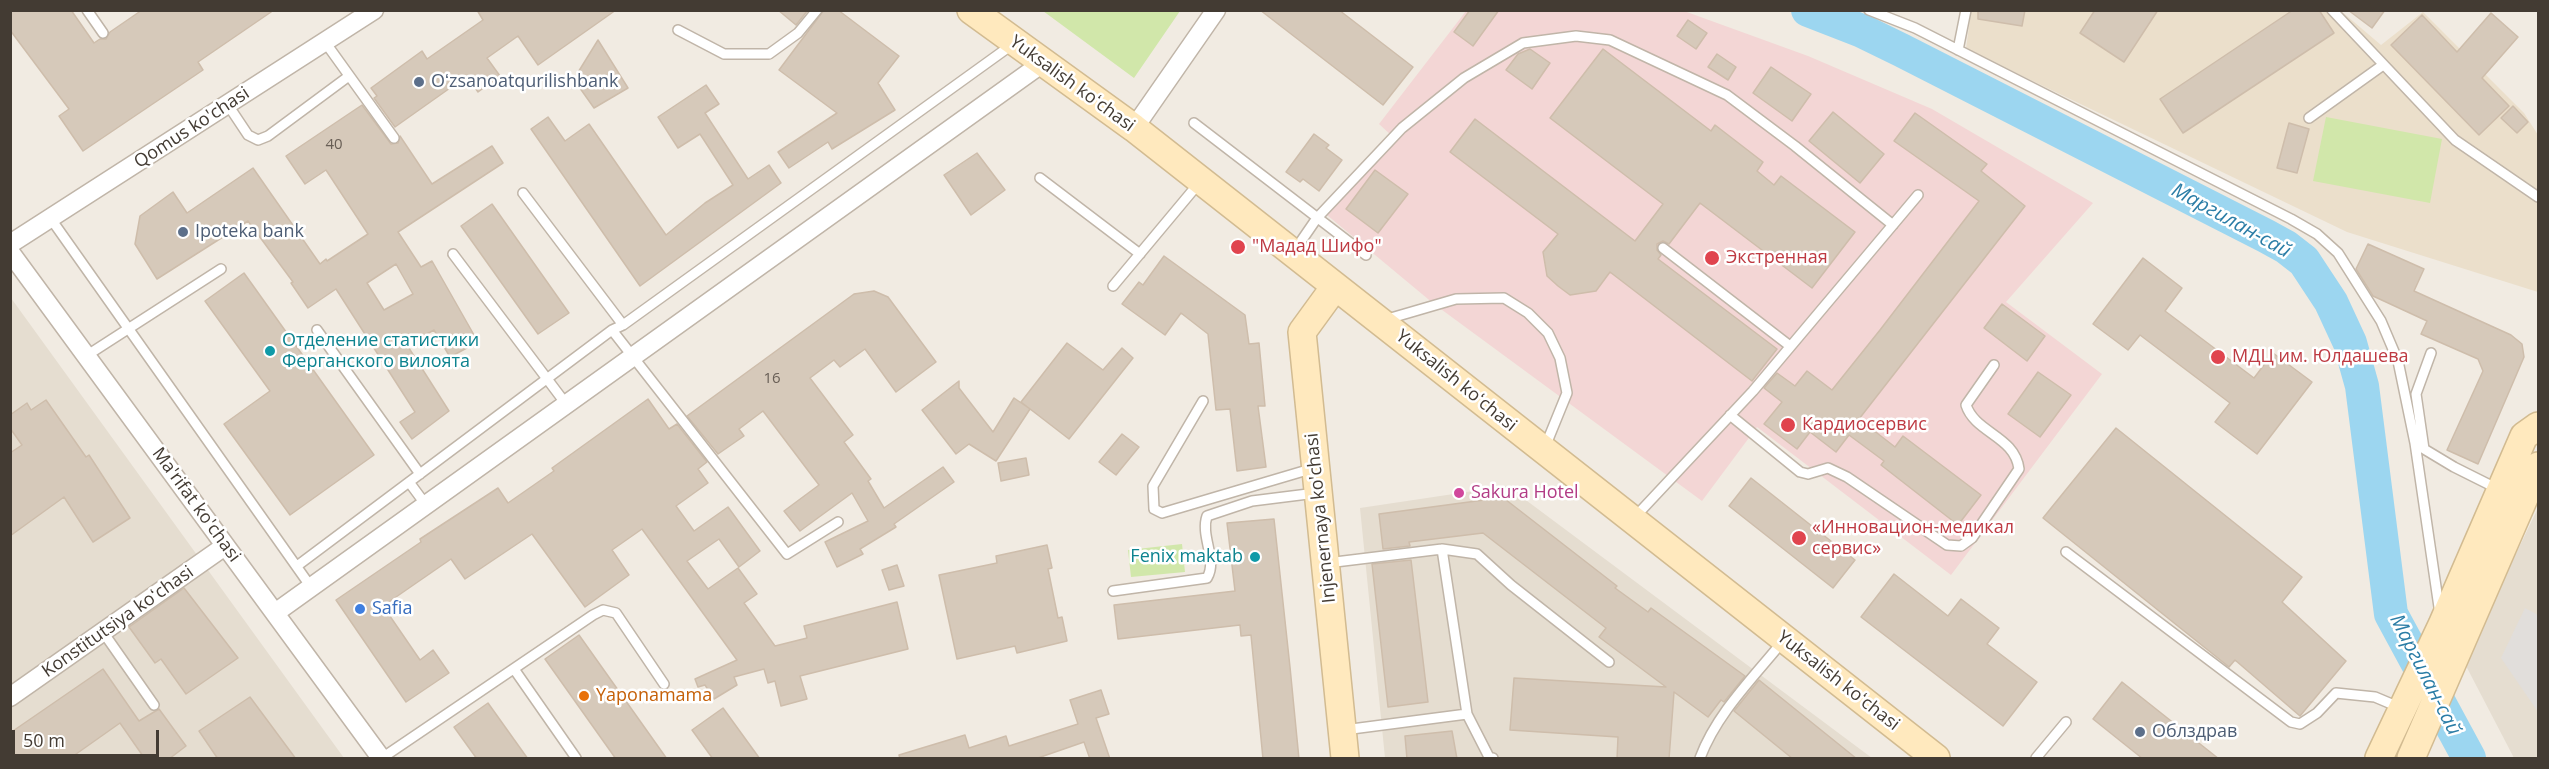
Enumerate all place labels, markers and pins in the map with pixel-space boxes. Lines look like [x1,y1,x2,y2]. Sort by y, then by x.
place label: Oʻzsanoatqurilishbank [431,71,618,93]
marker: Oʻzsanoatqurilishbank [412,75,426,89]
place label: Ipoteka bank [195,221,304,243]
marker: Ipoteka bank [176,225,190,239]
place label: "Мадад Шифо" [1252,236,1382,258]
marker: "Мадад Шифо" [1229,238,1247,256]
place label: Экстренная [1726,247,1828,269]
marker: Экстренная [1703,249,1721,267]
place label: Отделение статистики Ферганского вилоята [282,330,479,372]
marker: Отделение статистики Ферганского вилоята [263,344,277,358]
place label: МДЦ им. Юлдашева [2232,346,2408,368]
marker: МДЦ им. Юлдашева [2209,348,2227,366]
place label: Кардиосервис [1802,414,1927,436]
marker: Кардиосервис [1779,416,1797,434]
place label: Sakura Hotel [1471,482,1579,504]
marker: Sakura Hotel [1452,486,1466,500]
place label: «Инновацион-медикал сервис» [1812,517,2014,560]
marker: «Инновацион-медикал сервис» [1790,529,1808,547]
place label: Fenix maktab [1130,546,1243,568]
marker: Fenix maktab [1248,550,1262,564]
place label: Safia [372,598,412,620]
marker: Safia [353,602,367,616]
place label: Yaponamama [596,685,712,707]
marker: Yaponamama [577,689,591,703]
place label: Облздрав [2152,721,2237,743]
marker: Облздрав [2133,725,2147,739]

